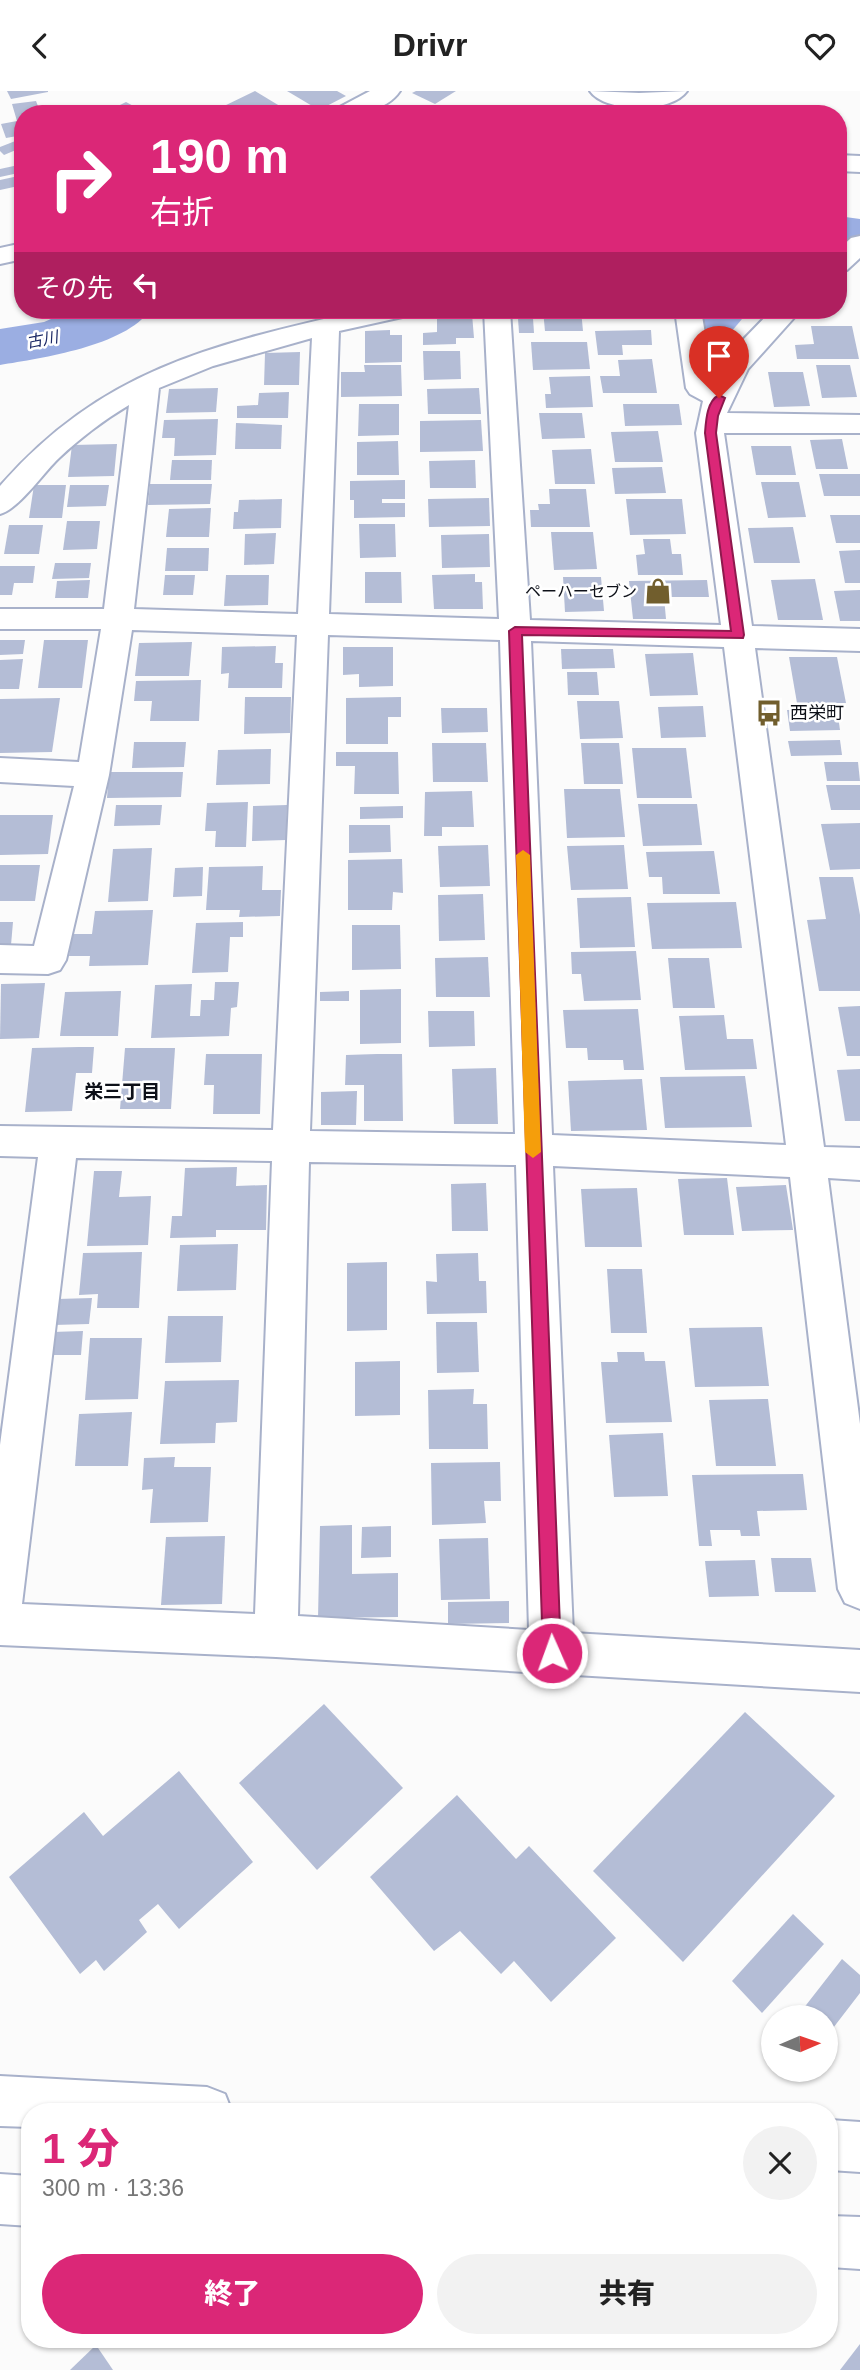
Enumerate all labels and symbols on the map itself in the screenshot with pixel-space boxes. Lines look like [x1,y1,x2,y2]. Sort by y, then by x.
pin [689,326,749,398]
water label: 古川 [25,328,61,351]
shop icon: ペーハーセブン [643,576,673,606]
place label: ペーハーセブン [525,583,637,600]
bus stop icon: 西栄町 [754,698,784,728]
place label: 西栄町 [790,703,844,723]
district label: 栄三丁目 [84,1081,160,1102]
position arrow [515,1616,589,1690]
north arrow [761,2005,838,2083]

